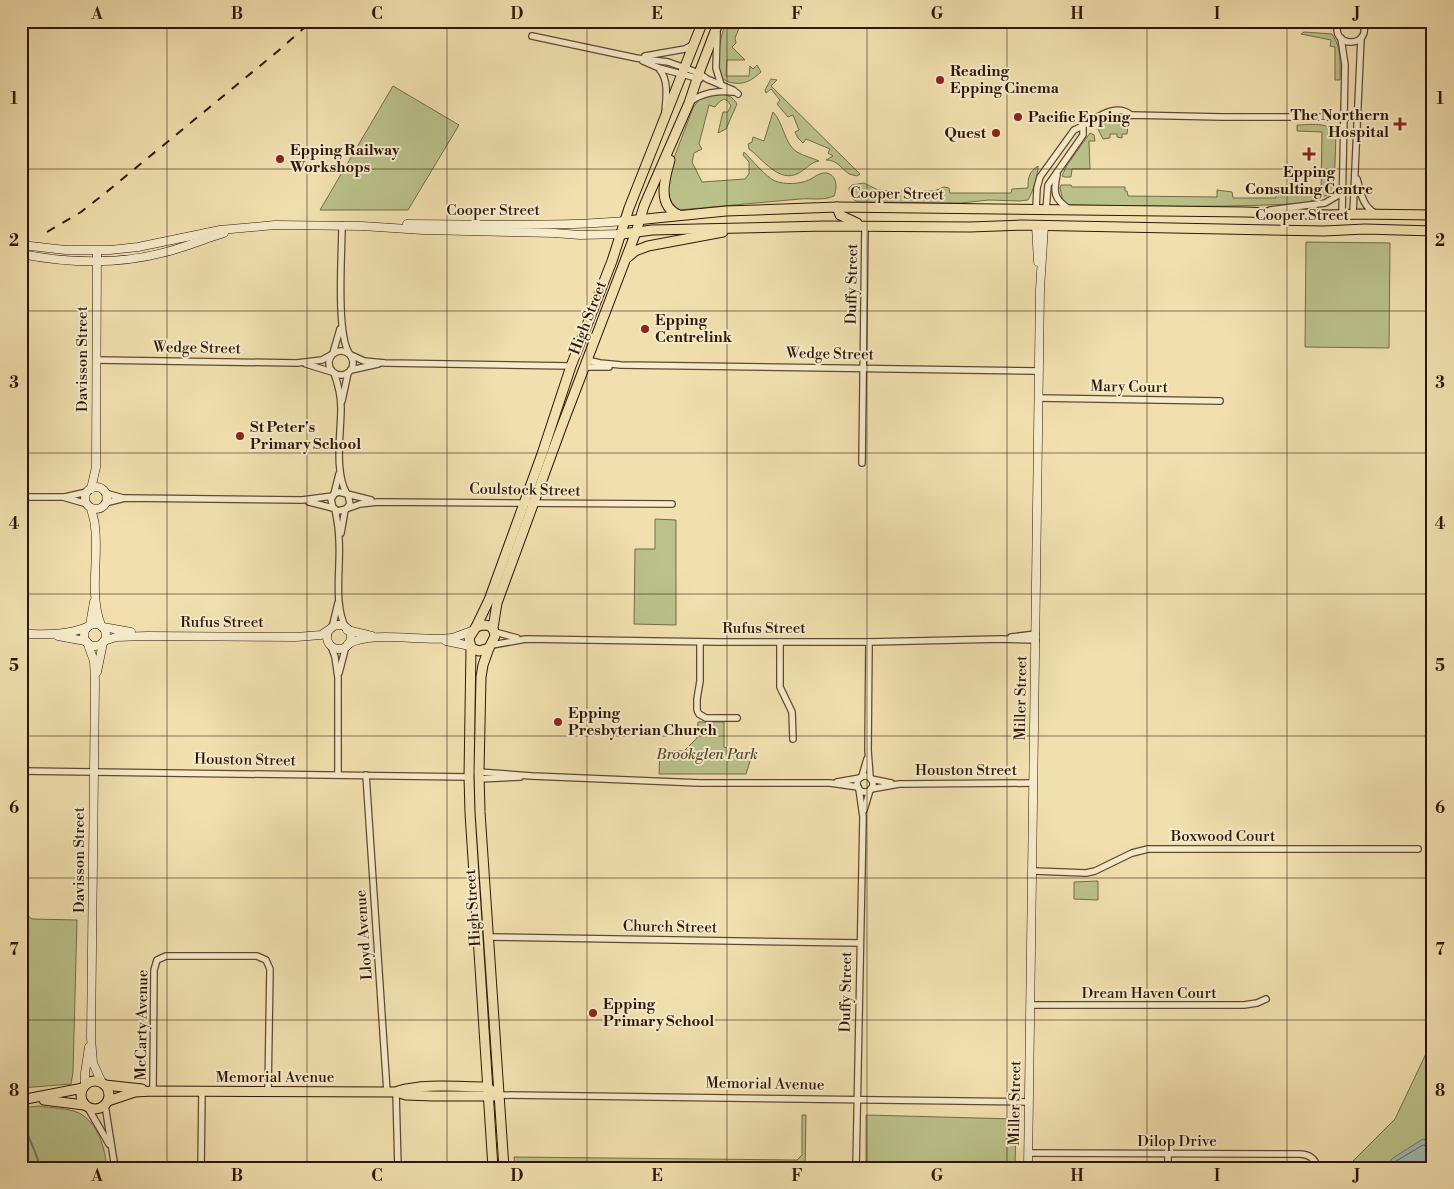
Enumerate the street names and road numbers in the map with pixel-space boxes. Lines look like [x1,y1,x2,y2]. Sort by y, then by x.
street label: Cooper Street [850,184,945,204]
street label: Cooper Street [446,201,541,220]
street label: Cooper Street [1255,206,1350,225]
street label: Duffy Street [842,243,862,325]
street label: High Street [565,278,611,358]
street label: Davisson Street [73,305,92,412]
street label: Wedge Street [152,338,242,358]
street label: Wedge Street [785,344,875,364]
street label: Mary Court [1090,377,1169,397]
street label: Coulstock Street [469,480,581,500]
street label: Rufus Street [180,613,264,632]
street label: Rufus Street [722,619,806,638]
street label: Miller Street [1011,655,1031,741]
street label: Houston Street [194,750,297,770]
street label: Houston Street [915,761,1018,780]
street label: Davisson Street [70,806,89,913]
street label: Boxwood Court [1170,827,1276,846]
street label: High Street [461,868,485,947]
street label: Lloyd Avenue [351,889,377,981]
street label: Church Street [623,917,718,937]
street label: Duffy Street [836,951,856,1033]
street label: McCarty Avenue [132,969,152,1081]
street label: Dream Haven Court [1081,984,1217,1003]
street label: Miller Street [1005,1060,1025,1146]
street label: Memorial Avenue [216,1068,334,1087]
street label: Memorial Avenue [705,1073,825,1095]
street label: Dilop Drive [1137,1132,1217,1151]

